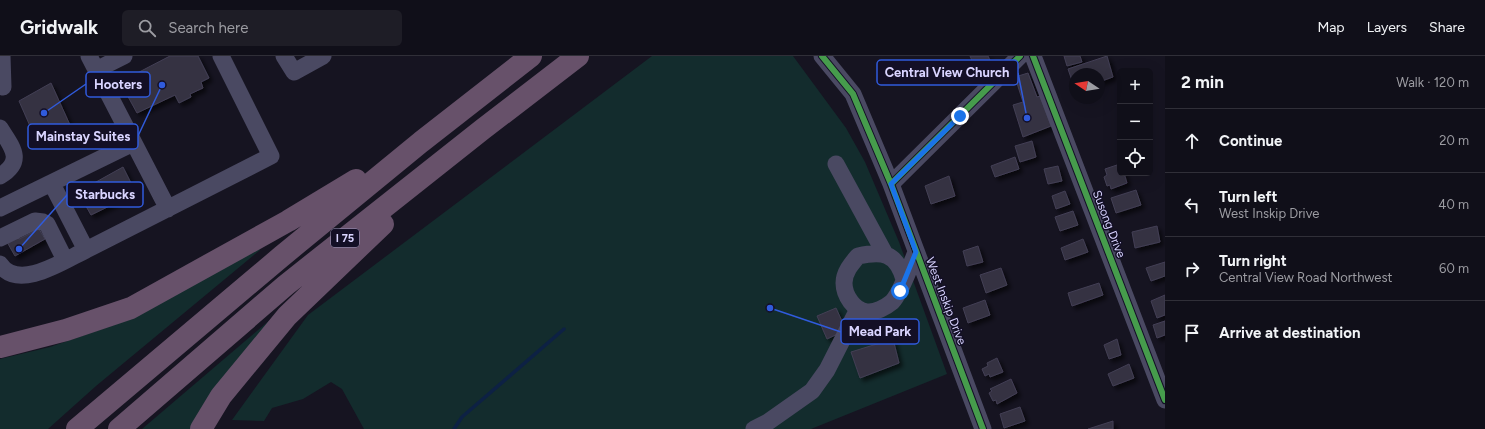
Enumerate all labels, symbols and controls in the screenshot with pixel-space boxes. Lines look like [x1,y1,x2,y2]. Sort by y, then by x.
search box [122,10,402,46]
text: Gridwalk [20,16,98,39]
icon: search [136,17,158,39]
text: Search here [168,19,248,37]
text: Map [1317,19,1345,36]
text: Layers [1367,19,1407,36]
text: Share [1429,19,1465,36]
callout: Central View Church [877,60,1018,85]
text: Central View Church [885,65,1009,80]
north arrow [1069,68,1105,104]
map controls [1117,68,1153,176]
button: + [1117,68,1153,104]
callout: Hooters [86,72,150,97]
text: 2 min [1181,72,1224,92]
text: Walk · 120 m [1396,75,1469,90]
text: Hooters [94,77,142,92]
button: − [1117,104,1153,140]
route end [951,107,969,125]
callout: Mainstay Suites [28,124,138,149]
text: Mainstay Suites [36,129,130,144]
icon: ahead [1181,130,1203,152]
text: Continue [1219,132,1282,150]
text: 20 m [1439,133,1469,148]
button: locate [1117,140,1153,176]
callout: Starbucks [67,182,143,207]
text: Starbucks [75,187,135,202]
street label: Susong Drive [1090,188,1128,260]
text: Turn left [1219,188,1277,206]
icon: left [1181,194,1203,216]
text: 40 m [1438,197,1469,212]
text: West Inskip Drive [1219,206,1319,221]
road number: I 75 [331,229,359,247]
text: Turn right [1219,252,1287,270]
street label: West Inskip Drive [923,255,969,347]
icon: right [1181,258,1203,280]
text: 60 m [1439,261,1469,276]
text: Central View Road Northwest [1219,270,1392,285]
route start [891,282,909,300]
callout: Mead Park [841,319,919,344]
icon: arrive [1181,322,1203,344]
text: Mead Park [849,324,911,339]
text: Arrive at destination [1219,324,1360,342]

